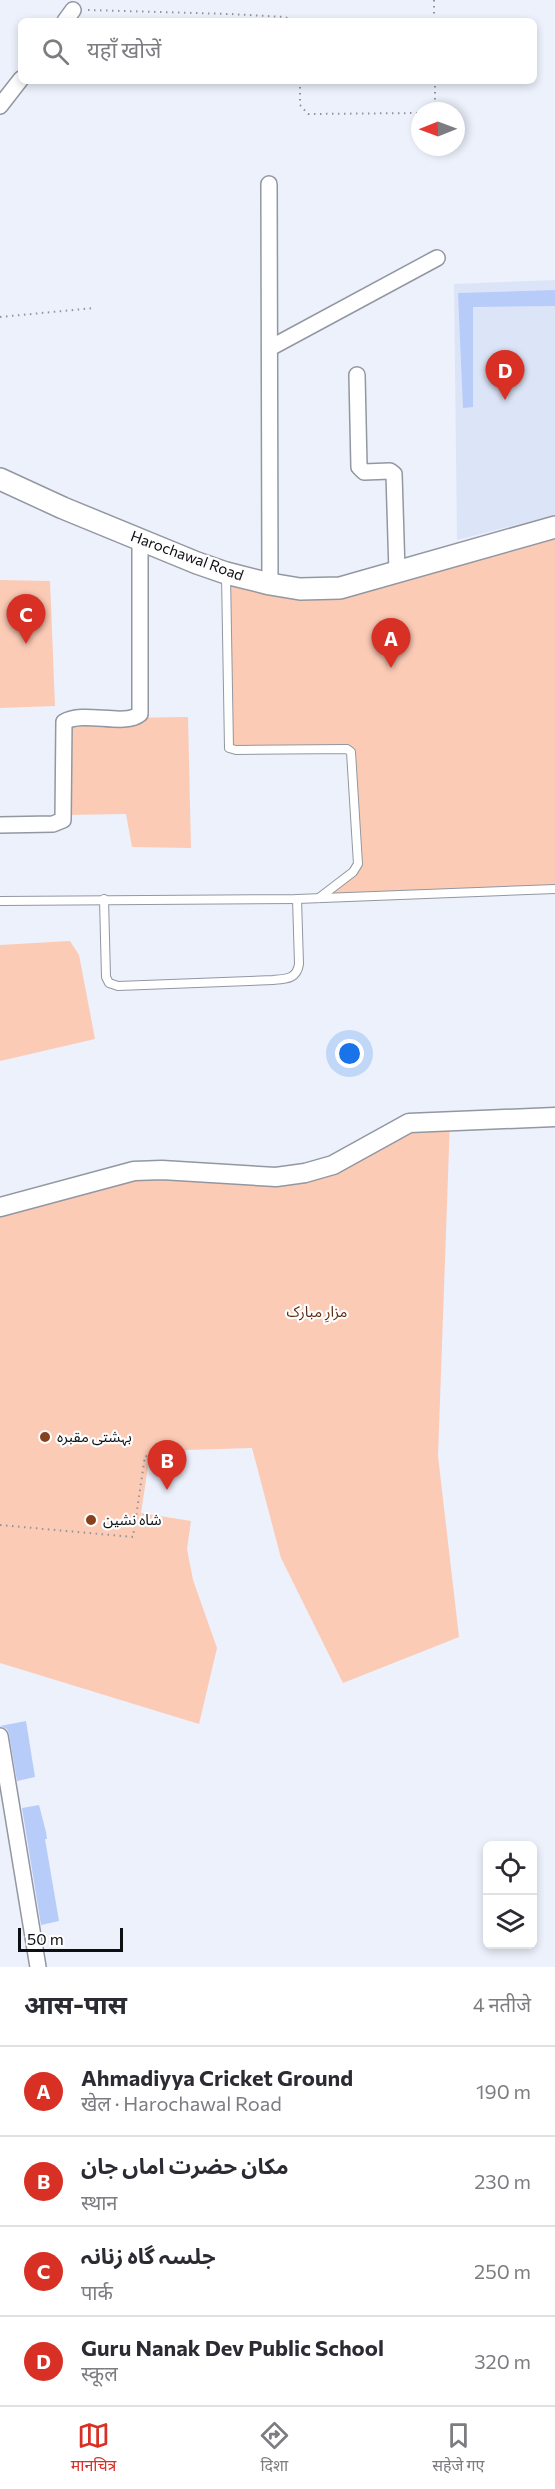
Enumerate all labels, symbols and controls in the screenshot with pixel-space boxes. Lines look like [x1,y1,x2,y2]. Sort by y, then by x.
search box [18,18,537,84]
icon: search [39,35,72,68]
text: यहाँ खोजें [87,36,161,63]
north arrow [411,102,465,156]
pin: D [486,350,524,400]
street label: Harochawal Road [128,526,246,584]
pin: C [6,594,46,644]
pin: A [372,618,410,668]
your location [335,1039,364,1068]
park label: مزارِ مبارک [287,1302,347,1323]
place label: بہشتی مقبرہ [57,1427,132,1446]
marker: بہشتی مقبرہ [38,1430,52,1444]
pin: B [148,1440,186,1490]
place label: شاہ نشین [103,1510,162,1529]
marker: شاہ نشین [84,1513,98,1527]
map controls [483,1841,537,1949]
button: locate [483,1841,537,1895]
button: layers [483,1895,537,1949]
scale bar [18,1925,123,1952]
text: 50 m [27,1929,64,1948]
text: आस-पास [24,1988,127,2019]
text: 4 नतीजे [473,1992,531,2016]
text: Ahmadiyya Cricket Ground [81,2064,353,2091]
text: A [36,2079,51,2103]
text: 190 m [476,2079,531,2103]
text: खेल · Harochawal Road [81,2091,282,2115]
text: مکان حضرت اماں جان [81,2152,288,2179]
text: B [37,2169,50,2193]
text: 230 m [474,2169,531,2193]
text: स्थान [81,2190,117,2214]
text: جلسہ گاہ زنانہ [81,2242,216,2269]
text: C [37,2259,50,2283]
text: 250 m [474,2259,531,2283]
text: पार्क [81,2280,113,2304]
text: Guru Nanak Dev Public School [81,2334,384,2361]
text: D [36,2349,51,2373]
text: 320 m [474,2349,531,2373]
text: स्कूल [81,2361,118,2385]
tab: मानचित्र [71,2419,116,2478]
tab: दिशा [258,2419,291,2478]
tab: सहेजे गए [432,2419,484,2478]

